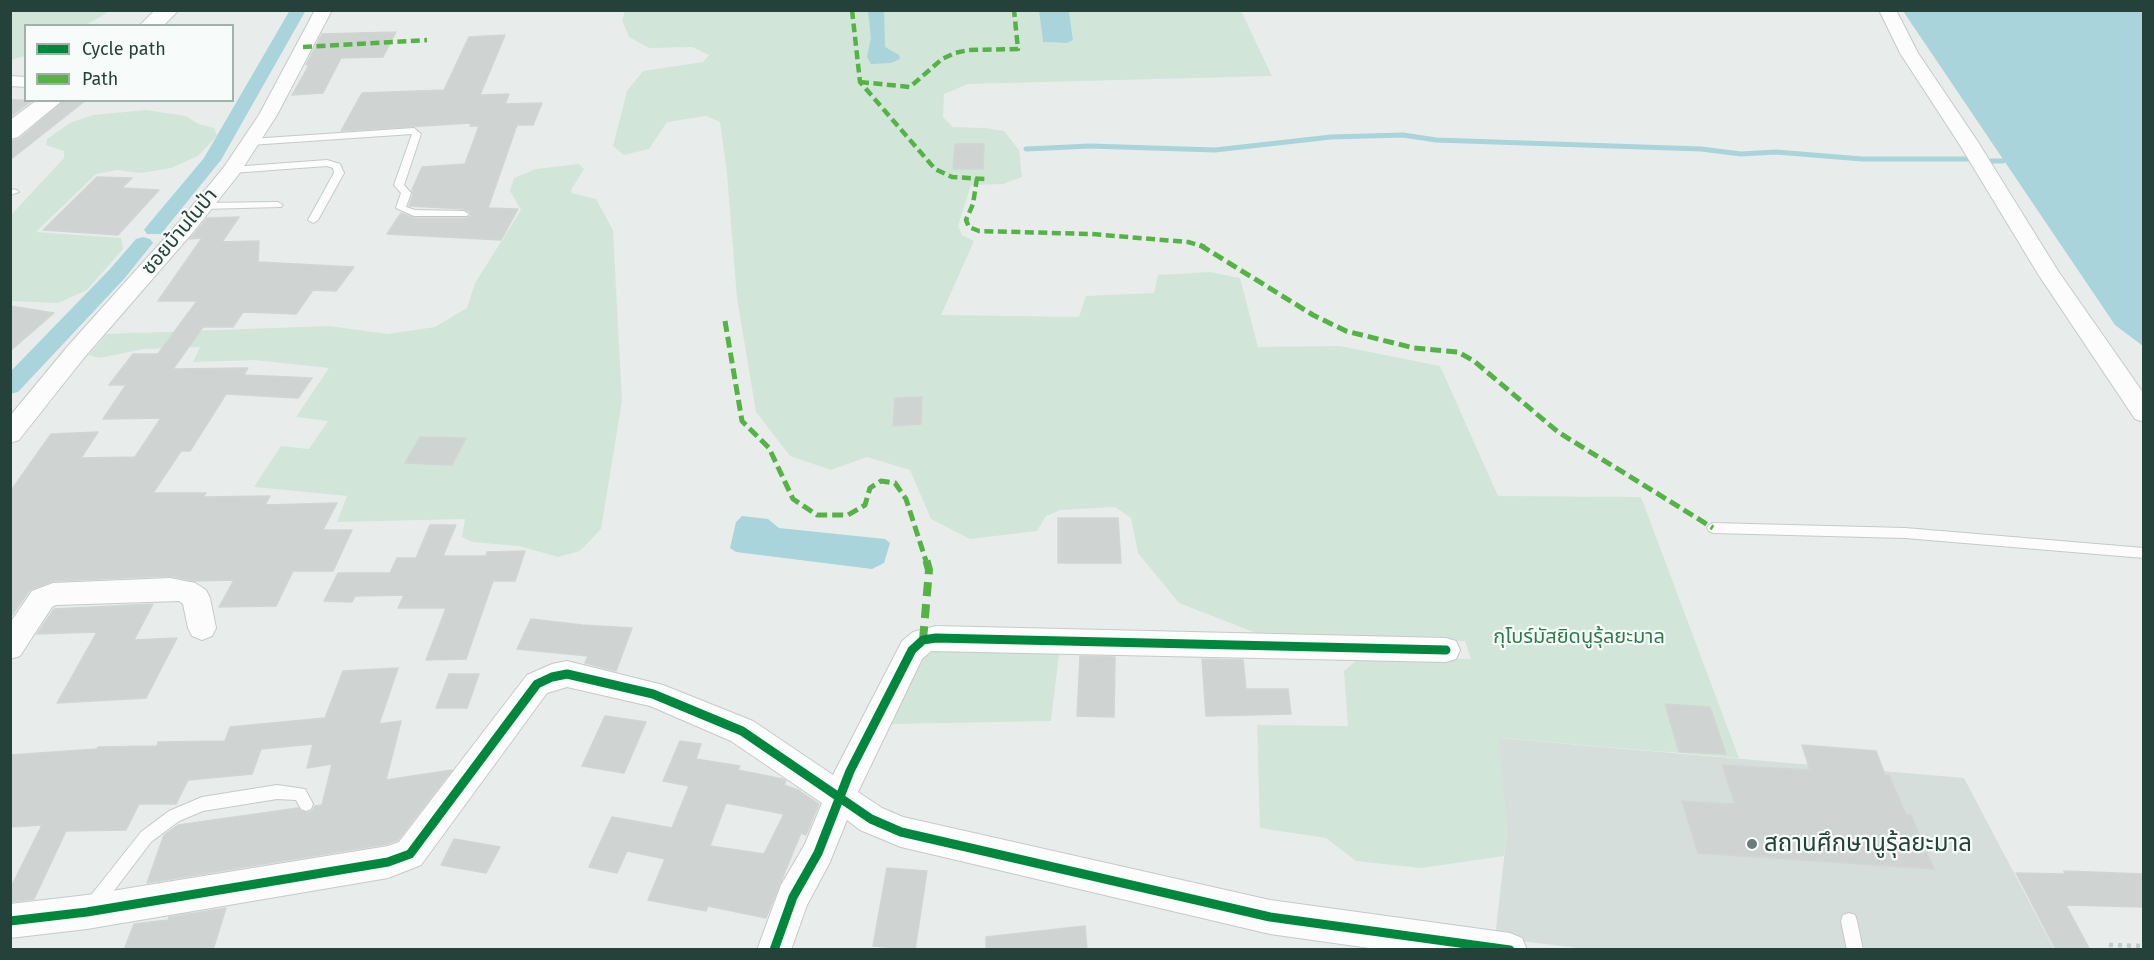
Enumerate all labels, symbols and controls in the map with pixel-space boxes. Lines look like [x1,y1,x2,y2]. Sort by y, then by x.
legend [24,24,234,102]
text: Cycle path [82,38,166,60]
text: Path [82,68,118,90]
street label: ซอยบ้านในป่า [137,184,223,280]
park label: กุโบร์มัสยิดนูรุ้ลยะมาล [1493,625,1665,649]
place label: สถานศึกษานูรุ้ลยะมาล [1764,830,1972,858]
marker: สถานศึกษานูรุ้ลยะมาล [1745,837,1759,851]

